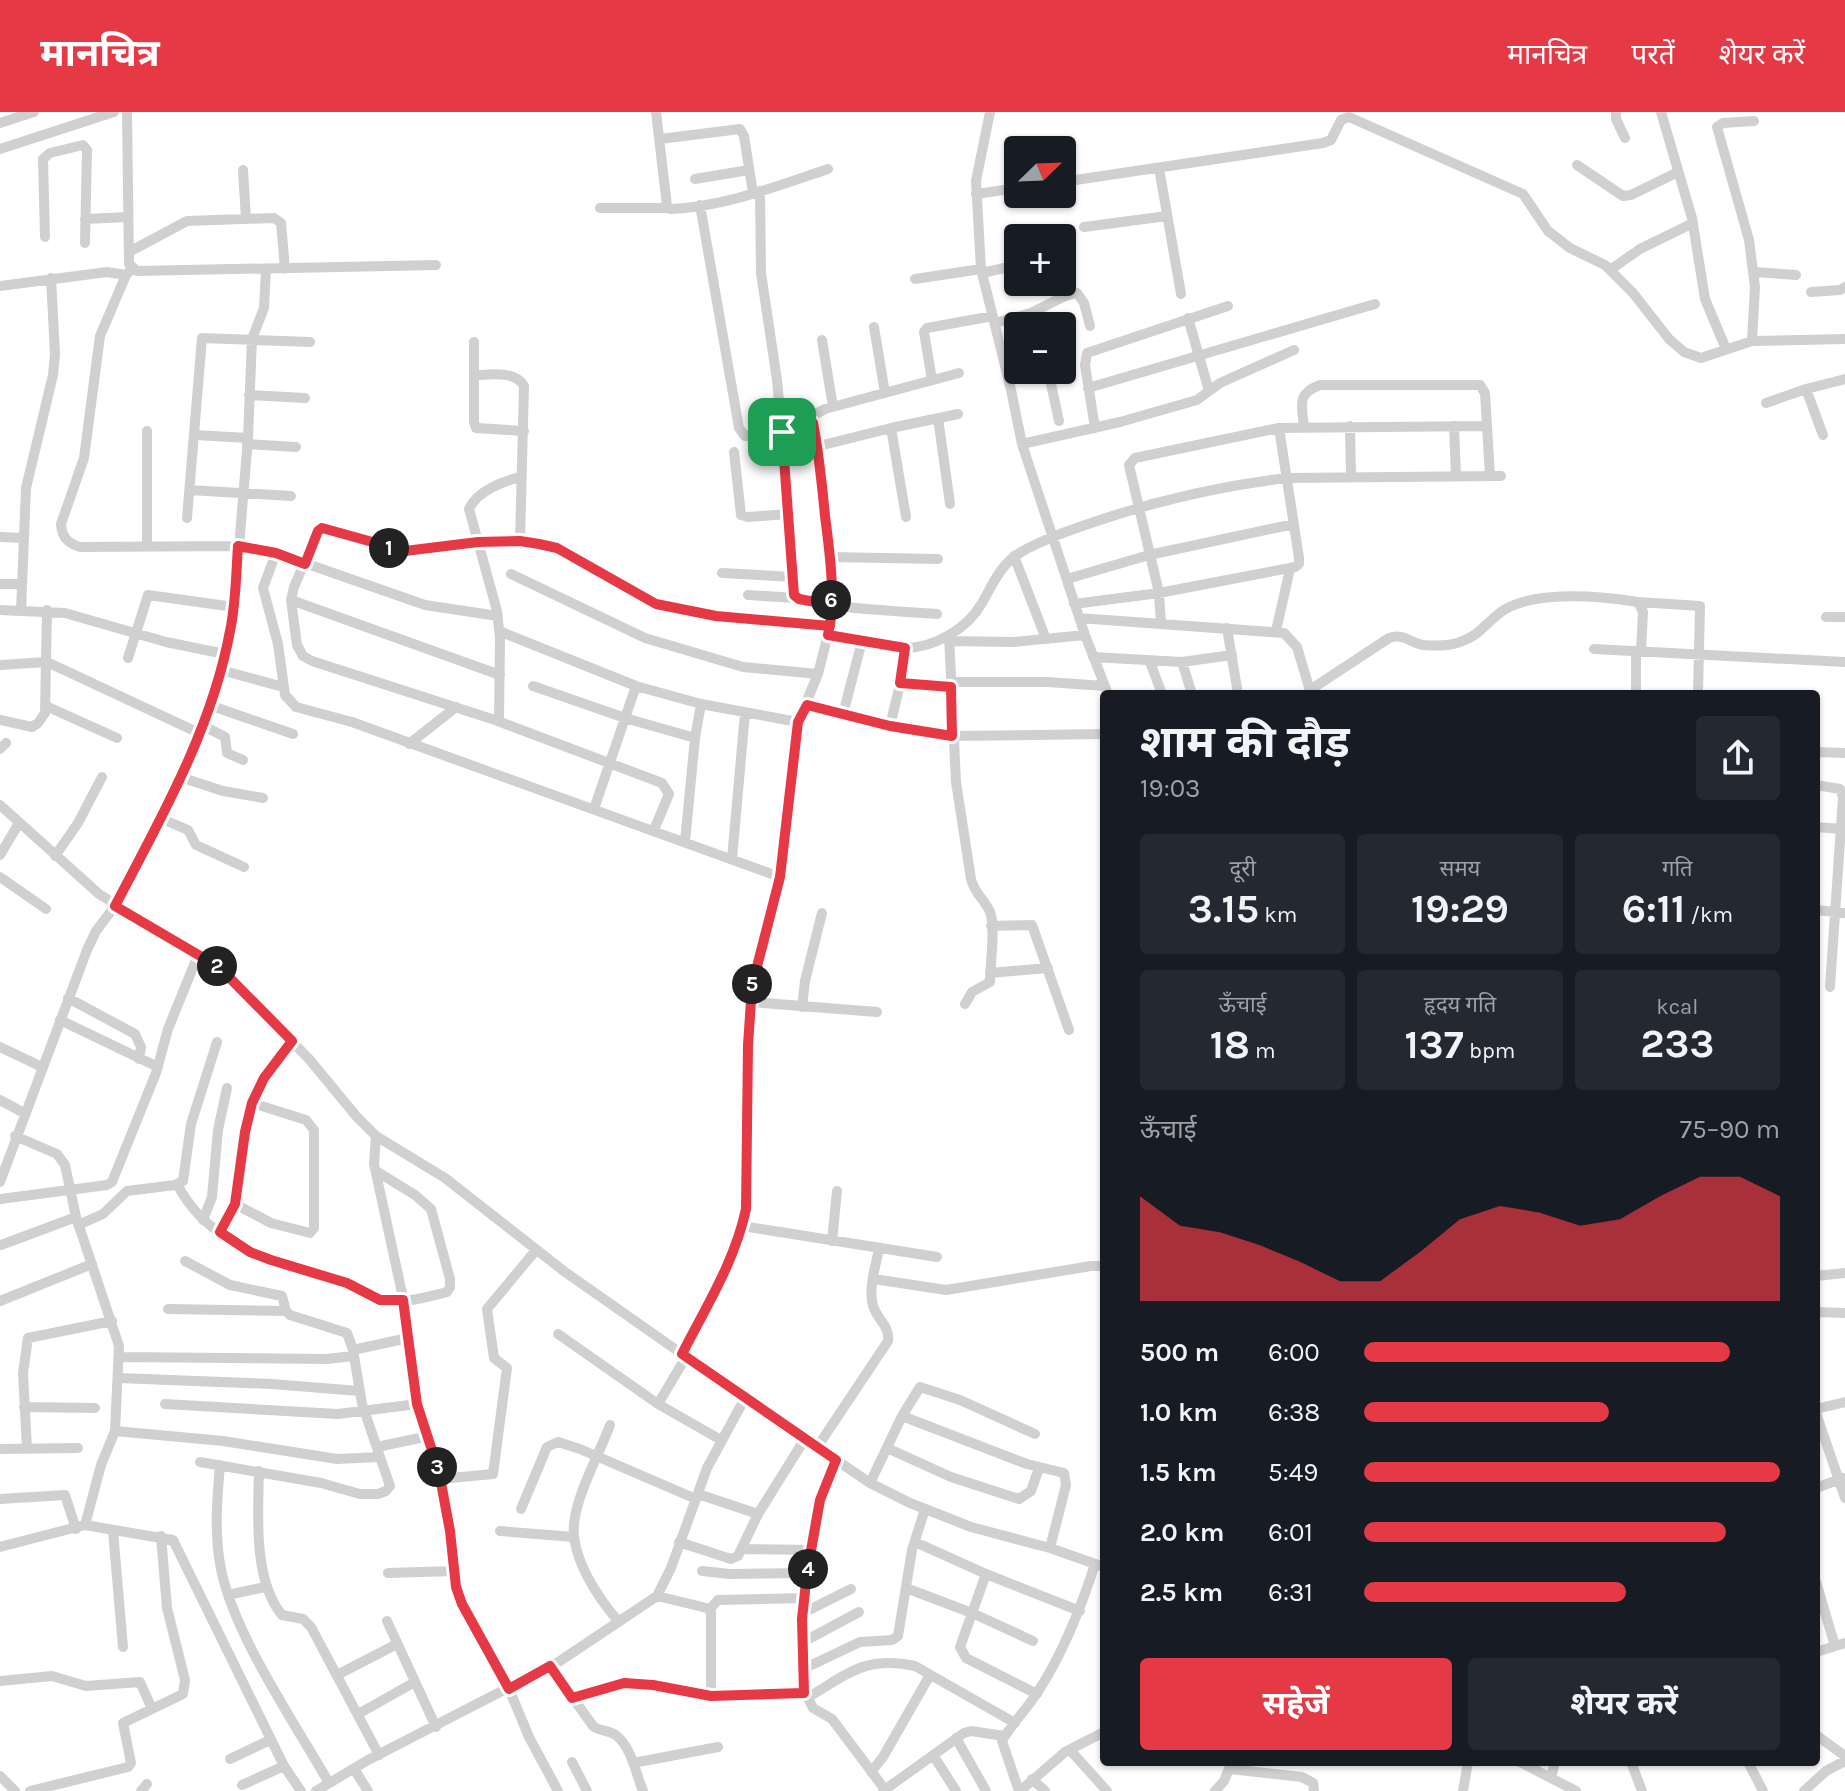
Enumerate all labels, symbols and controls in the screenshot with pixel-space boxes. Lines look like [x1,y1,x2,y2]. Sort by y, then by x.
text: मानचित्र [40,31,160,76]
text: मानचित्र [1507,38,1587,71]
text: परतें [1631,38,1675,71]
text: शेयर करें [1719,38,1805,71]
north arrow [1004,136,1076,208]
map controls [1004,136,1076,384]
button: + [1004,224,1076,296]
button: − [1004,312,1076,384]
pin [748,398,816,466]
icon: arrive [760,410,804,454]
pin: 1 [369,528,409,568]
text: 1 [385,535,393,561]
pin: 6 [811,580,851,620]
text: 6 [824,587,838,613]
button: share [1696,716,1780,800]
text: शाम की दौड़ [1140,717,1349,768]
text: 19:03 [1140,773,1200,804]
text: दूरी [1229,856,1256,882]
text: समय [1440,856,1480,882]
text: गति [1662,856,1693,882]
text: 3.15 [1188,885,1259,932]
text: 19:29 [1411,885,1509,932]
text: 6:11 [1622,885,1685,932]
text: km [1259,902,1297,928]
text: /km [1685,902,1733,928]
pin: 2 [197,946,237,986]
text: 2 [210,953,224,979]
pin: 5 [732,964,772,1004]
text: 5 [746,971,758,997]
text: ऊँचाई [1219,992,1267,1018]
text: हृदय गति [1424,992,1496,1018]
text: kcal [1656,994,1698,1020]
text: 233 [1640,1020,1714,1067]
text: 18 [1210,1021,1250,1068]
text: 137 [1405,1021,1464,1068]
text: m [1250,1038,1276,1064]
text: bpm [1464,1038,1515,1064]
text: ऊँचाई [1140,1114,1196,1145]
text: 75–90 m [1680,1114,1780,1145]
text: 500 m [1140,1337,1219,1368]
text: 6:00 [1268,1337,1320,1368]
text: 1.0 km [1140,1397,1218,1428]
text: 6:38 [1268,1397,1320,1428]
pin: 3 [417,1447,457,1487]
text: 3 [430,1454,444,1480]
text: 1.5 km [1140,1457,1217,1488]
text: 5:49 [1268,1457,1318,1488]
text: 2.0 km [1140,1517,1224,1548]
text: 6:01 [1268,1517,1313,1548]
pin: 4 [788,1549,828,1589]
text: 4 [801,1556,815,1582]
text: 2.5 km [1140,1577,1223,1608]
text: 6:31 [1268,1577,1313,1608]
button: सहेजें [1140,1658,1452,1750]
button: शेयर करें [1468,1658,1780,1750]

